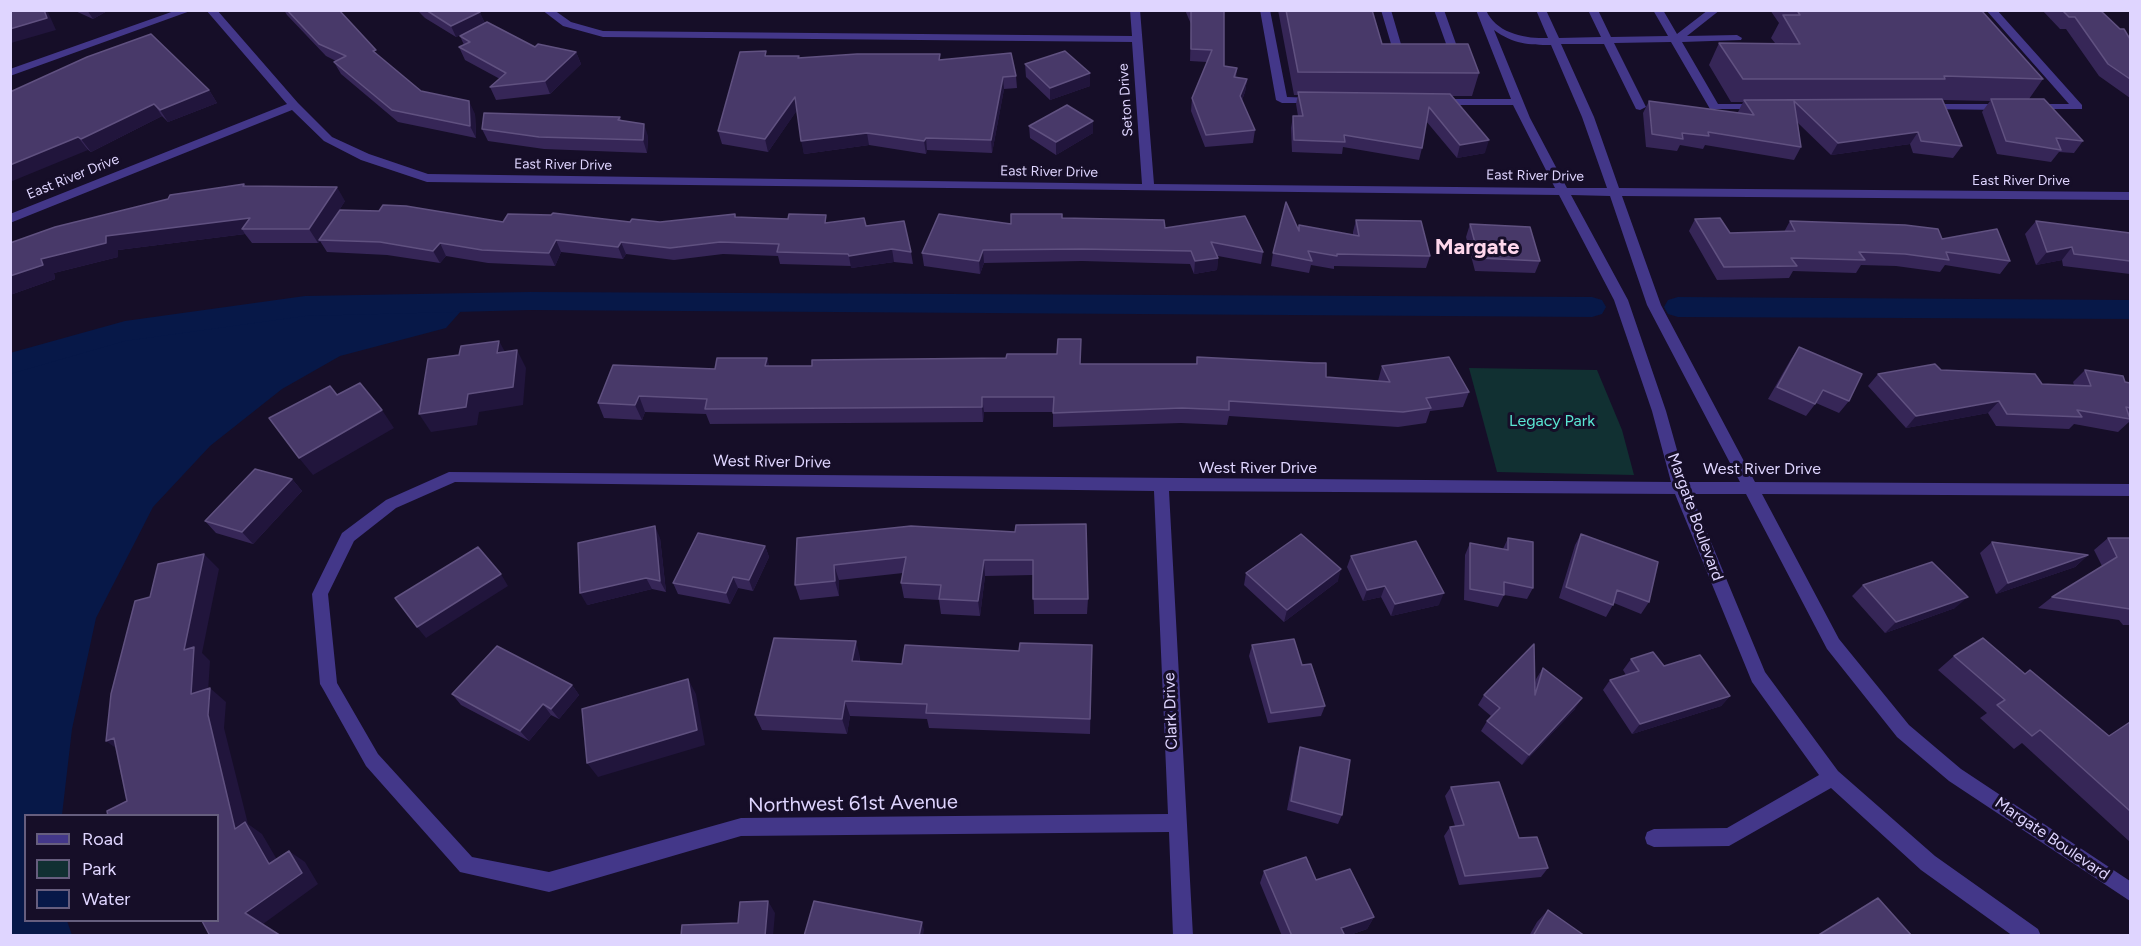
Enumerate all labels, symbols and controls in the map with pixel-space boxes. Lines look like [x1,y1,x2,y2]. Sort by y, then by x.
street label: Seton Drive [1115,63,1137,137]
street label: East River Drive [24,151,122,203]
street label: East River Drive [514,156,612,174]
street label: East River Drive [1000,163,1098,181]
street label: East River Drive [1486,167,1584,185]
street label: East River Drive [1972,173,2070,189]
district label: Margate [1435,235,1519,261]
park label: Legacy Park [1509,411,1595,431]
street label: West River Drive [713,451,831,473]
street label: Margate Boulevard [1663,451,1727,583]
street label: West River Drive [1199,458,1317,478]
street label: West River Drive [1703,459,1821,479]
street label: Clark Drive [1160,672,1182,750]
street label: Northwest 61st Avenue [748,790,958,818]
street label: Margate Boulevard [1991,793,2113,885]
legend [24,814,219,922]
text: Road [82,828,123,850]
text: Park [82,858,116,880]
text: Water [82,888,130,910]

